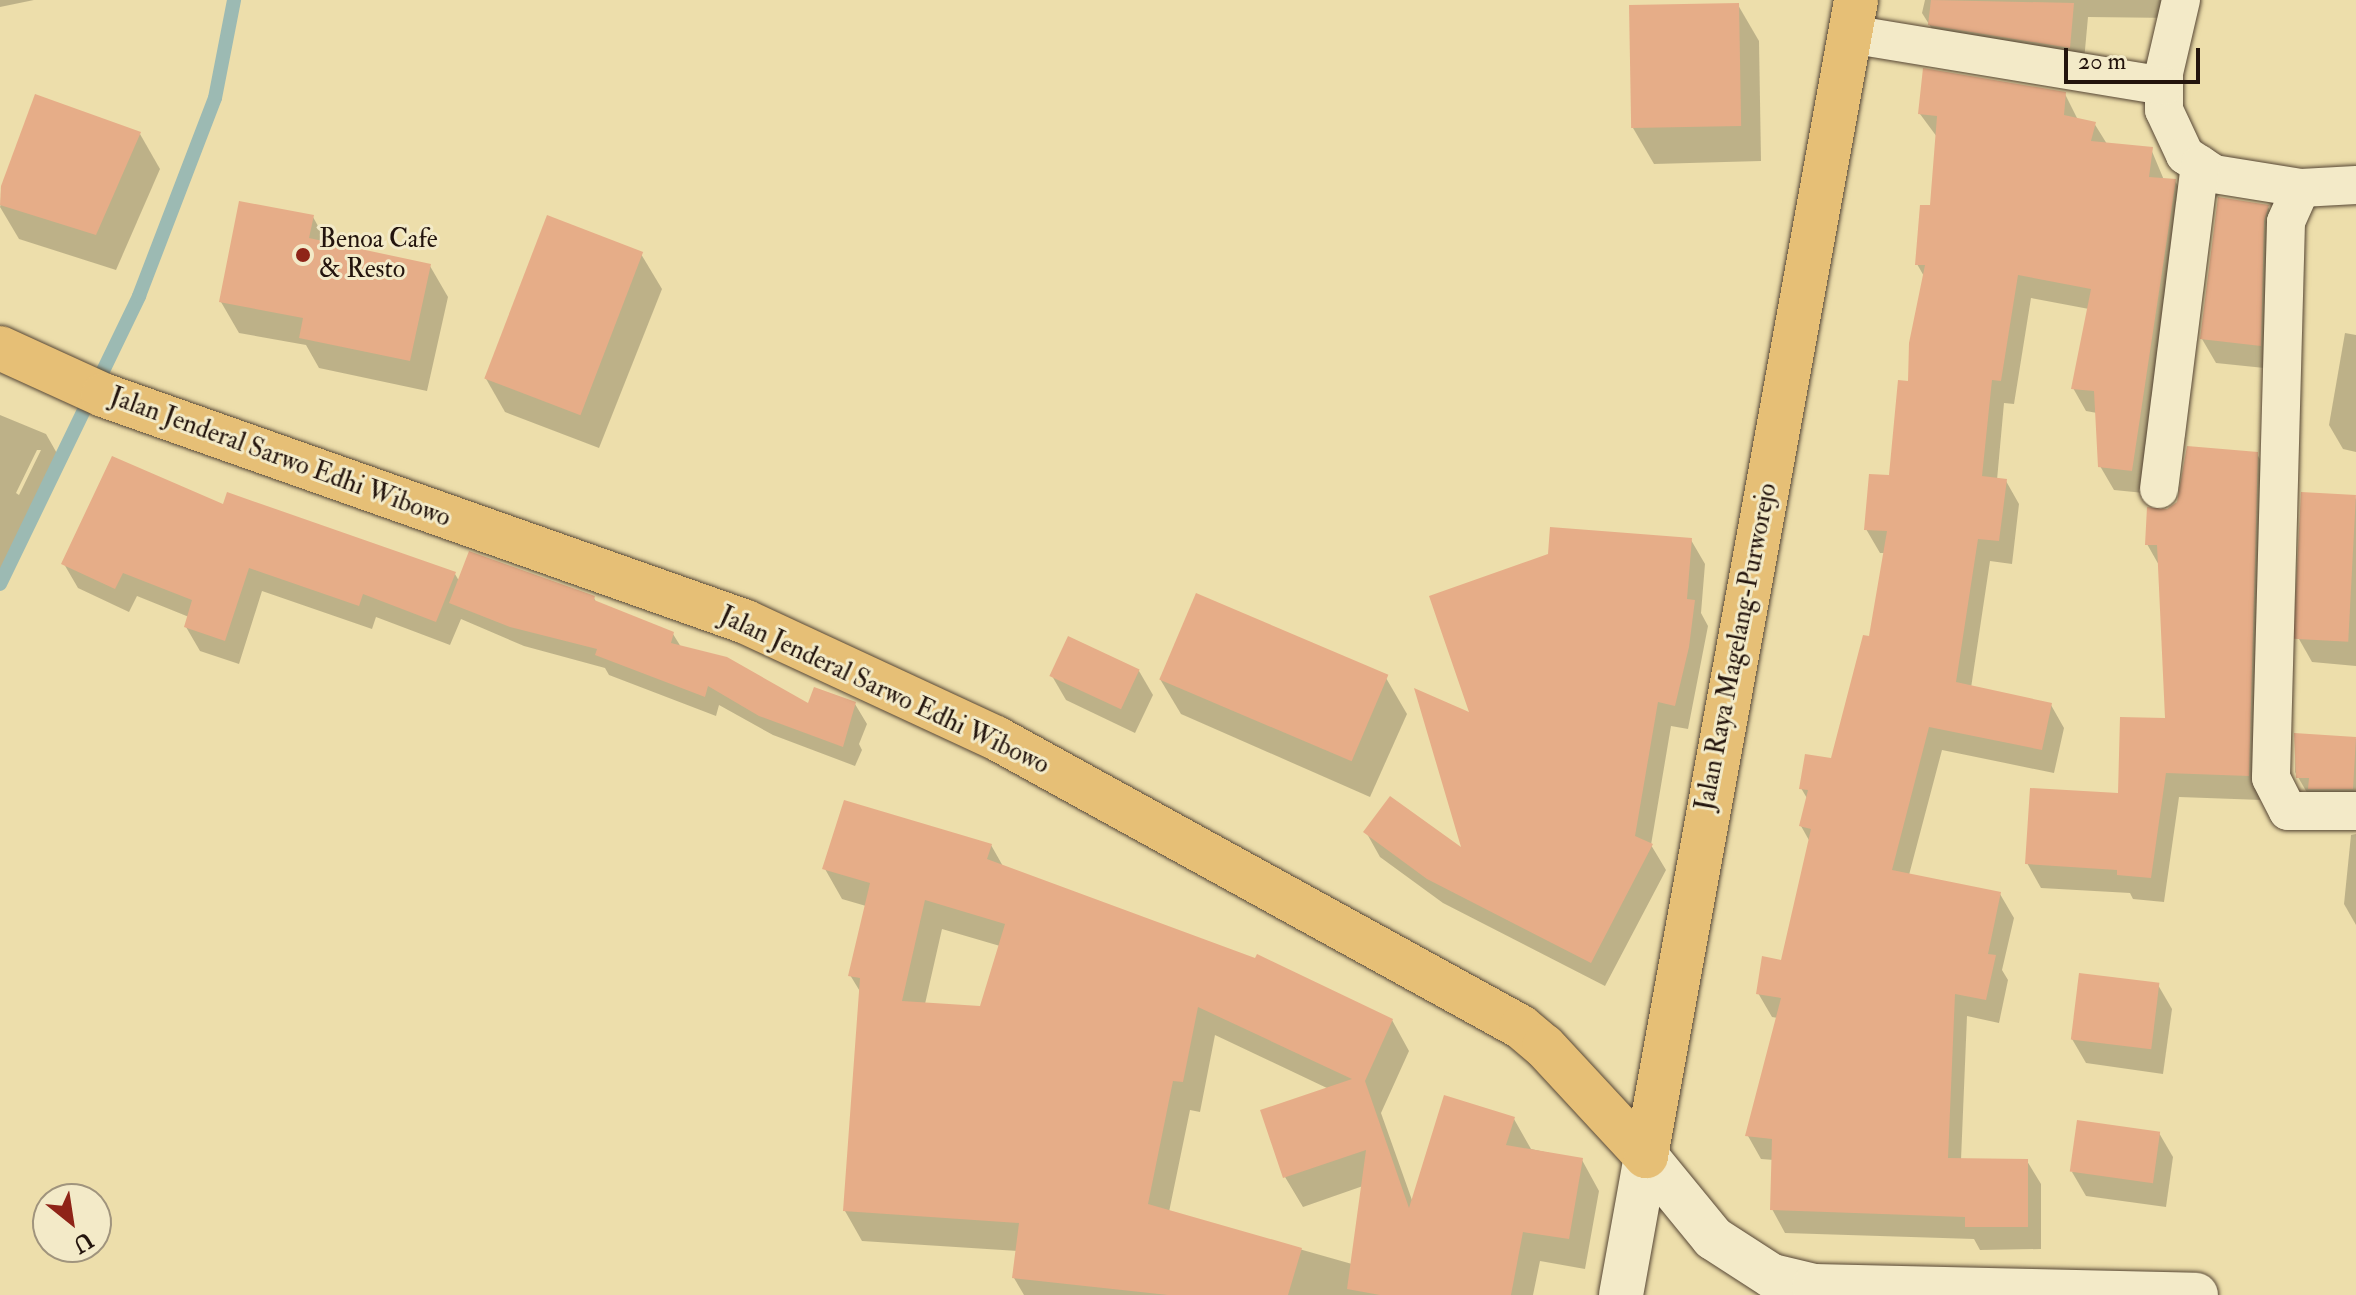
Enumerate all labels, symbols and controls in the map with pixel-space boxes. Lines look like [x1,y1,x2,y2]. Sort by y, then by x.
scale bar [2068,32,2204,82]
text: 20 m [2078,46,2126,77]
place label: Benoa Cafe & Resto [319,224,438,286]
marker: Benoa Cafe & Resto [294,246,312,264]
street label: Jalan Jenderal Sarwo Edhi Wibowo [105,382,455,534]
street label: Jalan Raya Magelang-Purworejo [1690,481,1784,813]
street label: Jalan Jenderal Sarwo Edhi Wibowo [714,601,1054,781]
north arrow [32,1183,112,1263]
text: U [68,1225,98,1259]

